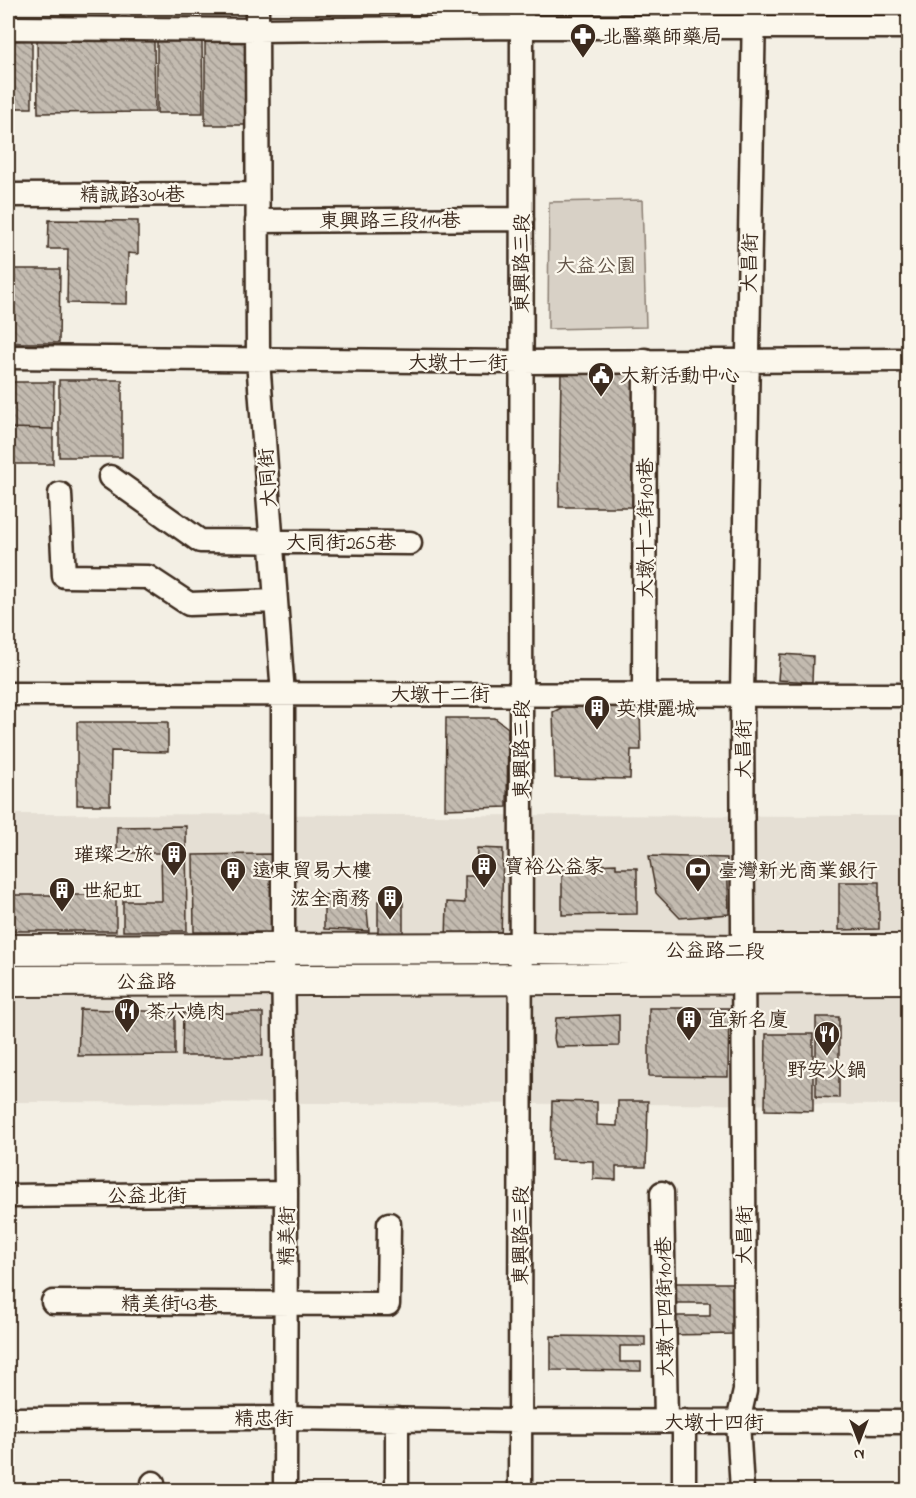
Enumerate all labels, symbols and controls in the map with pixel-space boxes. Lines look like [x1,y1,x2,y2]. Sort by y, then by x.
pharmacy icon: 北醫藥師藥局 [568,21,598,59]
place label: 北醫藥師藥局 [602,24,722,53]
street label: 精誠路304巷 [79,182,186,211]
street label: 東興路三段114巷 [320,208,461,237]
street label: 東興路三段 [509,213,538,313]
street label: 大昌街 [736,233,767,293]
park label: 大益公園 [556,253,636,282]
street label: 大墩十一街 [408,350,508,379]
public building icon: 大新活動中心 [586,360,616,398]
place label: 大新活動中心 [620,363,740,392]
street label: 大同街 [253,447,286,509]
street label: 大墩十二街109巷 [633,456,662,599]
street label: 大同街265巷 [286,530,397,559]
street label: 大墩十二街 [390,682,490,711]
building icon: 英棋麗城 [582,693,612,731]
place label: 英棋麗城 [616,696,696,725]
street label: 東興路三段 [509,699,538,799]
street label: 大昌街 [731,719,760,779]
building icon: 璀璨之旅 [159,839,189,877]
place label: 璀璨之旅 [74,842,154,871]
building icon: 寶裕公益家 [469,851,499,889]
place label: 寶裕公益家 [504,854,604,883]
building icon: 遠東貿易大樓 [218,855,248,893]
bank icon: 臺灣新光商業銀行 [683,855,713,893]
place label: 遠東貿易大樓 [252,858,372,887]
place label: 臺灣新光商業銀行 [718,858,878,887]
building icon: 世紀虹 [47,875,77,913]
place label: 世紀虹 [82,878,142,907]
building icon: 浤全商務 [375,883,405,921]
place label: 浤全商務 [290,886,370,915]
street label: 公益路二段 [665,937,765,968]
street label: 公益路 [116,969,177,998]
restaurant icon: 茶六燒肉 [112,996,142,1034]
place label: 茶六燒肉 [146,999,226,1028]
building icon: 宜新名廈 [674,1004,704,1042]
place label: 宜新名廈 [708,1007,788,1036]
restaurant icon: 野安火鍋 [812,1019,842,1057]
place label: 野安火鍋 [787,1057,867,1086]
street label: 公益北街 [107,1183,187,1212]
street label: 東興路三段 [508,1185,537,1285]
street label: 大昌街 [732,1205,761,1265]
street label: 精美街 [273,1206,304,1266]
street label: 大墩十四街101巷 [651,1235,682,1378]
street label: 精美街43巷 [121,1291,218,1320]
street label: 精忠街 [234,1406,294,1435]
street label: 大墩十四街 [664,1410,764,1439]
north arrow [829,1411,889,1471]
text: N [853,1442,864,1466]

